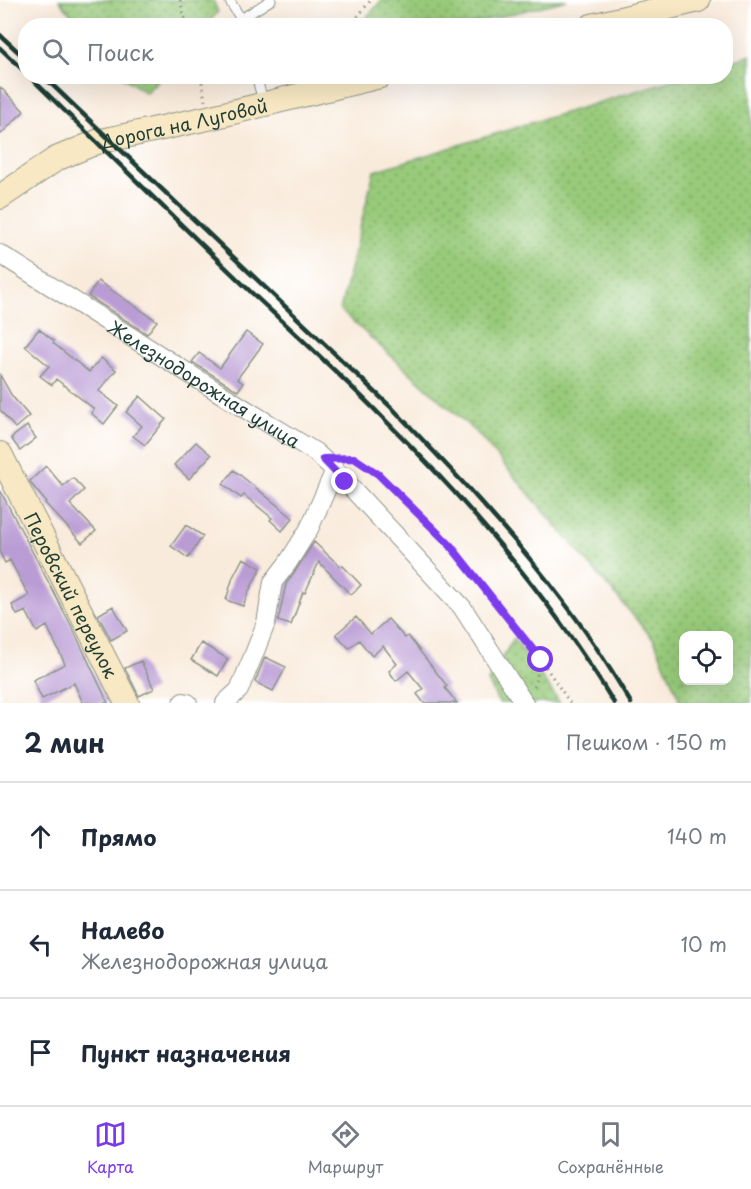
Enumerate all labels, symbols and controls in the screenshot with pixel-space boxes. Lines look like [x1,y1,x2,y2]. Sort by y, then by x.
search box [18,18,733,84]
icon: search [39,35,72,68]
text: Поиск [87,35,154,68]
street label: Дорога на Луговой [97,91,270,155]
street label: Железнодорожная улица [103,313,306,454]
route end [331,468,357,494]
street label: Перовский переулок [18,507,125,683]
map controls [679,631,733,685]
button: locate [679,631,733,685]
route start [527,646,553,672]
text: 2 мин [24,723,105,762]
text: Пешком · 150 m [566,727,727,757]
icon: ahead [24,820,57,853]
text: Прямо [81,820,156,853]
text: 140 m [667,821,727,851]
text: Налево [81,913,164,946]
icon: left [24,928,57,961]
text: 10 m [680,929,727,959]
text: Железнодорожная улица [81,946,328,976]
icon: arrive [24,1036,57,1069]
text: Пункт назначения [81,1036,291,1069]
tab: Карта [87,1118,134,1178]
tab: Маршрут [308,1118,383,1178]
tab: Сохранённые [557,1118,664,1178]

